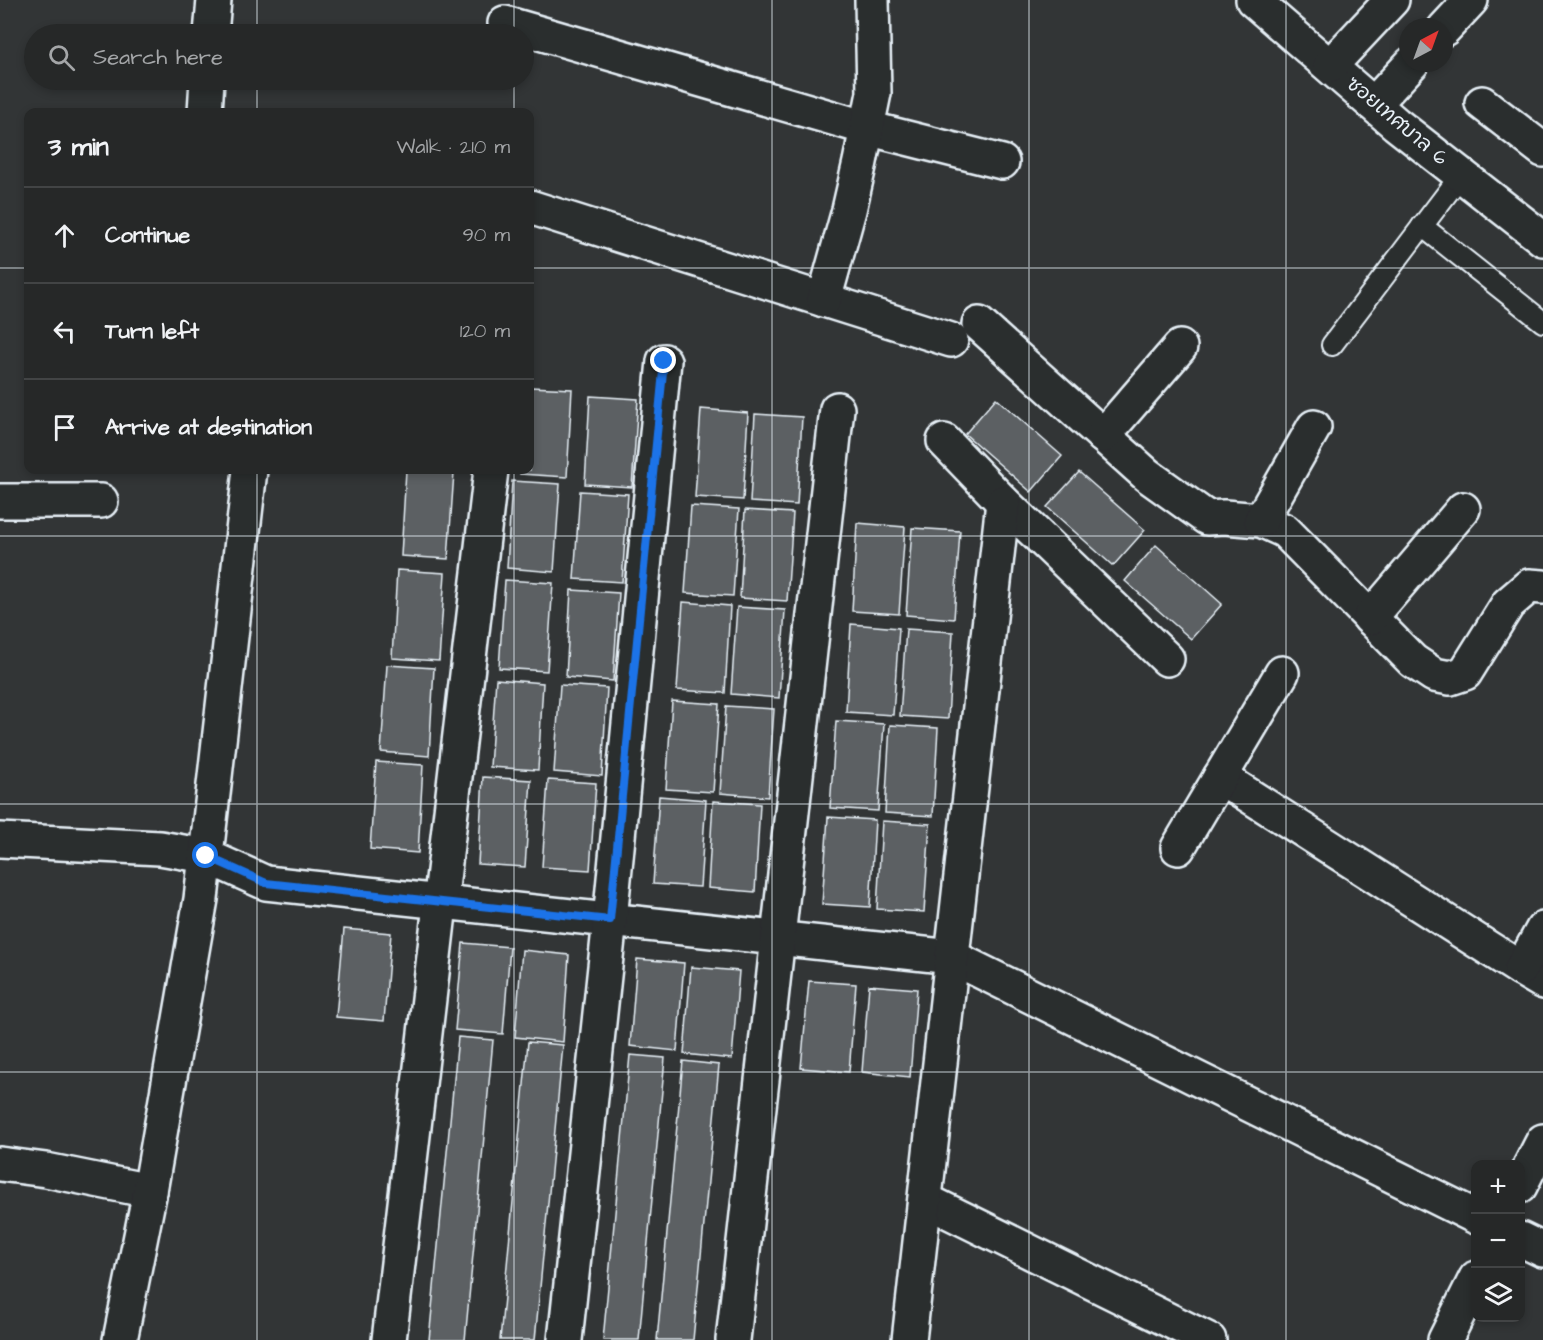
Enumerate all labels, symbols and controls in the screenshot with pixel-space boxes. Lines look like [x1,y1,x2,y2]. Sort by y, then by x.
north arrow [1399,18,1453,72]
search box [24,24,534,90]
icon: search [45,41,78,74]
text: Search here [93,42,223,73]
street label: ซอยเทศบาล 6 [1340,70,1454,172]
text: 3 min [48,129,109,165]
text: Walk · 210 m [397,133,510,161]
icon: ahead [48,219,81,252]
text: Continue [105,220,190,251]
text: 90 m [462,221,510,249]
icon: left [48,315,81,348]
text: Turn left [105,316,199,347]
text: 120 m [460,317,510,345]
route end [650,347,676,373]
icon: arrive [48,411,81,444]
text: Arrive at destination [105,412,312,443]
route start [192,842,218,868]
map controls [1471,1160,1525,1322]
button: + [1471,1160,1525,1214]
button: − [1471,1214,1525,1268]
button: layers [1471,1268,1525,1322]

